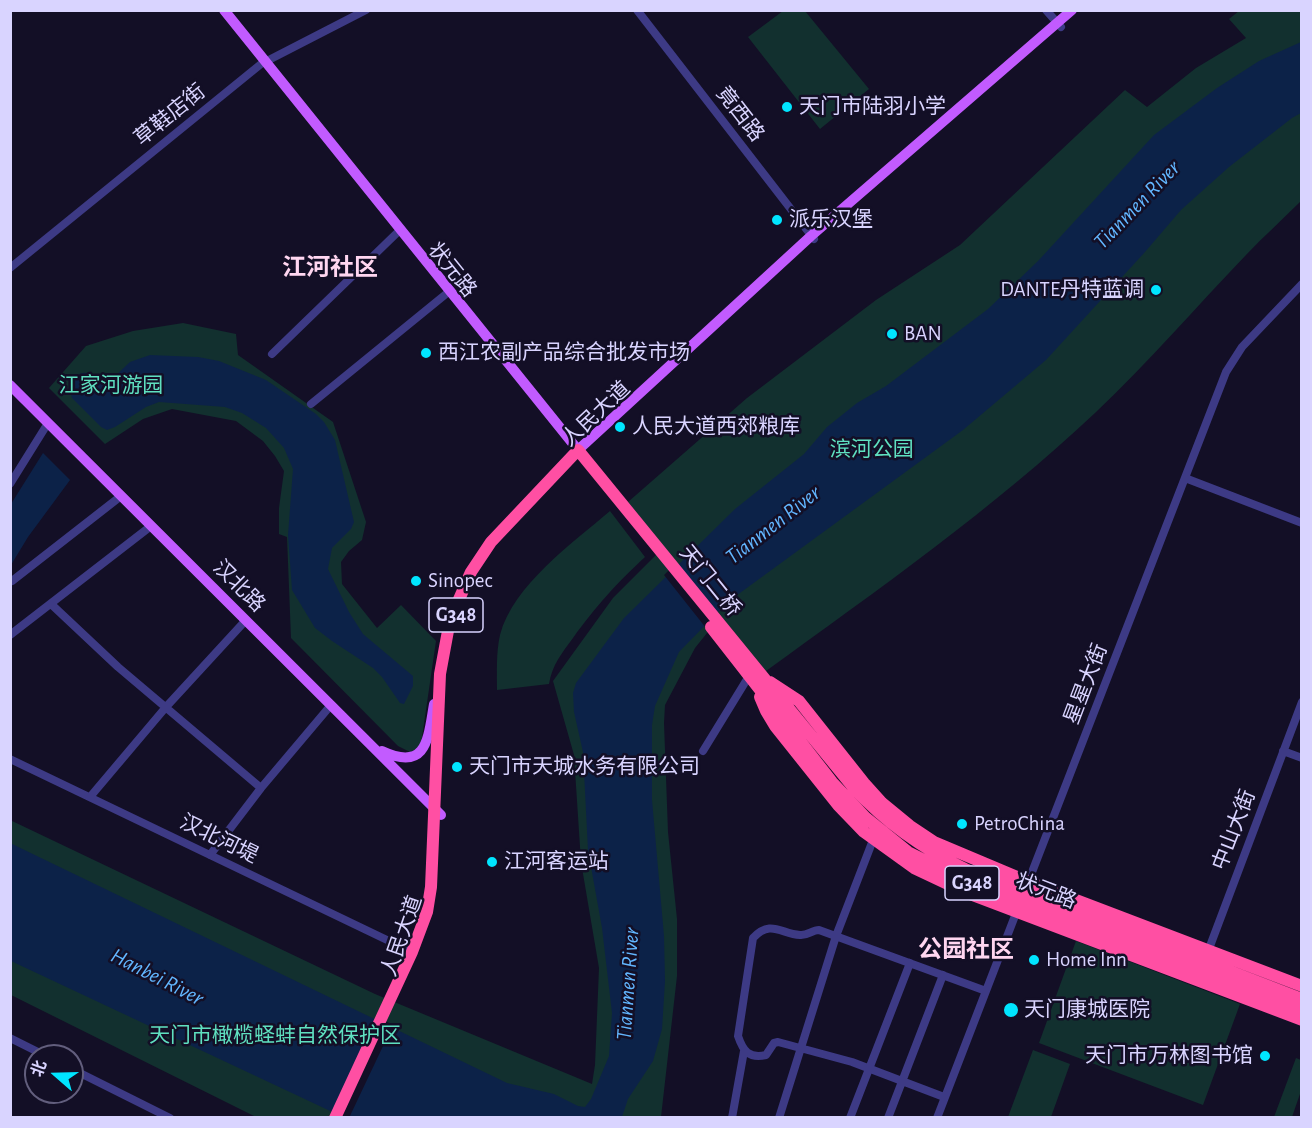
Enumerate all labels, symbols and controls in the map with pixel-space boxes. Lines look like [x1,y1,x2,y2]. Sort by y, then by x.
street label: 草鞋店街 [129,79,211,151]
street label: 竟西路 [711,81,769,147]
place label: 天门市陆羽小学 [799,94,946,120]
marker: 天门市陆羽小学 [780,100,794,114]
water label: Tianmen River [1088,155,1186,255]
place label: 派乐汉堡 [789,207,873,233]
marker: 派乐汉堡 [770,213,784,227]
street label: 状元路 [422,238,482,302]
district label: 江河社区 [282,254,378,282]
place label: DANTE丹特蓝调 [1000,277,1144,303]
marker: DANTE丹特蓝调 [1149,283,1163,297]
place label: BAN [904,321,942,347]
marker: BAN [885,327,899,341]
place label: 西江农副产品综合批发市场 [438,340,690,366]
marker: 西江农副产品综合批发市场 [419,346,433,360]
park label: 江家河游园 [59,373,163,399]
street label: 人民大道 [557,376,635,452]
place label: 人民大道西郊粮库 [632,414,800,440]
marker: 人民大道西郊粮库 [613,420,627,434]
park label: 滨河公园 [830,437,914,463]
water label: Tianmen River [720,480,826,570]
street label: 天门二桥 [674,540,746,622]
street label: 汉北路 [208,555,270,617]
place label: Sinopec [428,568,493,594]
marker: Sinopec [409,574,423,588]
road number: G348 [429,598,483,632]
street label: 星星大街 [1059,640,1113,728]
place label: 天门市天城水务有限公司 [469,754,700,780]
marker: 天门市天城水务有限公司 [450,760,464,774]
street label: 中山大街 [1207,786,1261,874]
street label: 汉北河堤 [176,809,262,869]
place label: PetroChina [974,811,1065,837]
marker: PetroChina [955,817,969,831]
place label: 江河客运站 [504,849,609,875]
marker: 江河客运站 [485,855,499,869]
road number: G348 [945,866,999,900]
street label: 状元路 [1012,868,1080,914]
street label: 人民大道 [376,892,428,980]
water label: Tianmen River [611,927,645,1041]
district label: 公园社区 [918,936,1014,964]
water label: Hanbei River [106,942,208,1012]
place label: Home Inn [1046,947,1127,973]
marker: Home Inn [1027,953,1041,967]
place label: 天门康城医院 [1024,997,1150,1023]
marker: 天门康城医院 [1002,1001,1020,1019]
park label: 天门市橄榄蛏蚌自然保护区 [149,1023,401,1049]
place label: 天门市万林图书馆 [1085,1043,1253,1069]
north arrow [24,1044,84,1104]
marker: 天门市万林图书馆 [1258,1049,1272,1063]
text: 北 [29,1058,49,1079]

